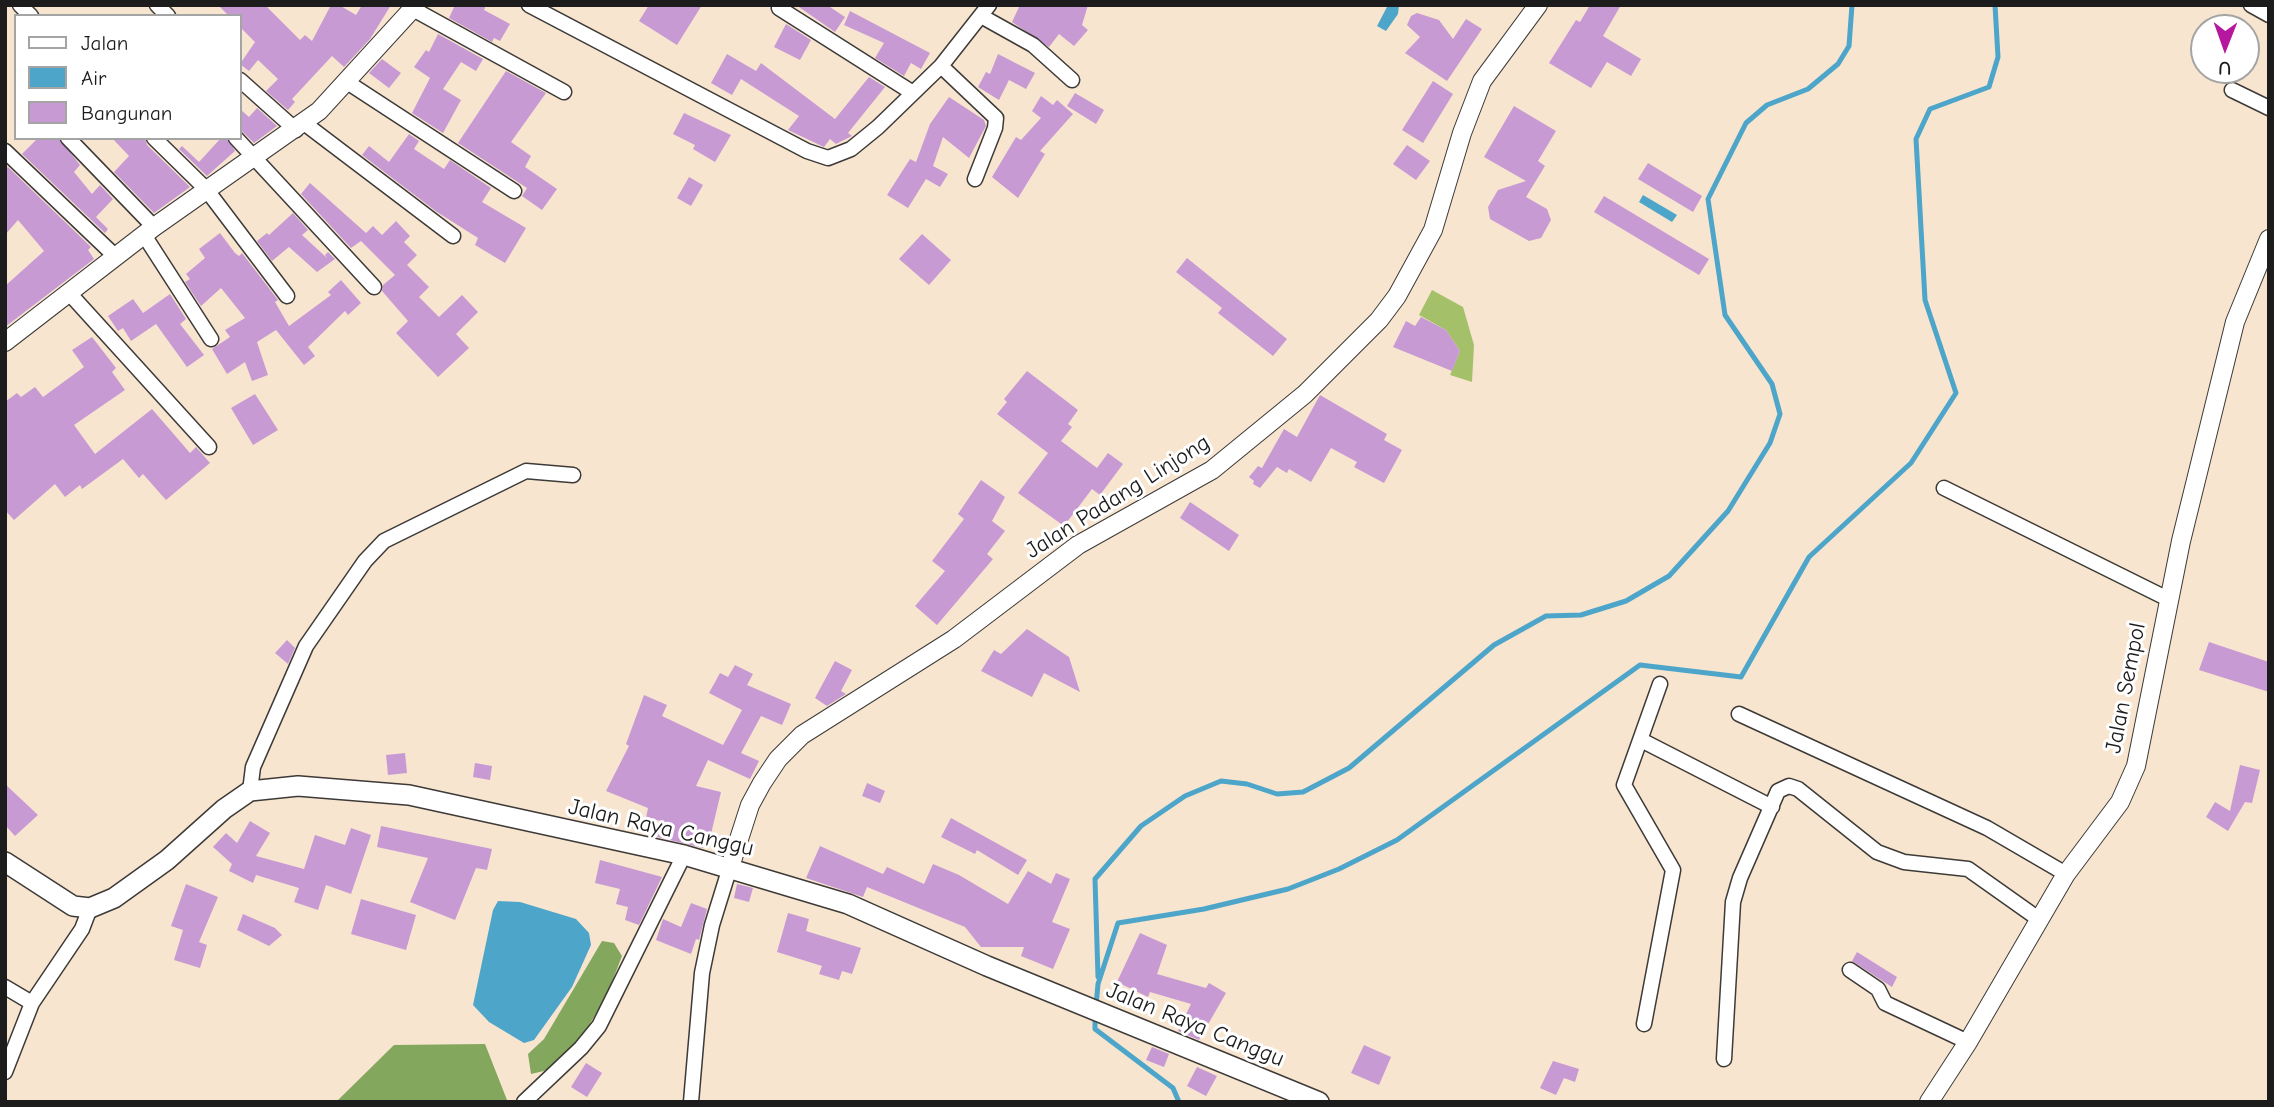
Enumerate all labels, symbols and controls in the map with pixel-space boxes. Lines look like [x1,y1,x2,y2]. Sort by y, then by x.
legend [14,14,242,140]
north arrow [2190,14,2260,84]
text: Jalan [81,31,128,55]
text: U [2218,57,2231,79]
text: Air [81,66,106,90]
text: Bangunan [81,101,172,125]
street label: Jalan Padang Linjong [1021,429,1215,565]
street label: Jalan Sempol [2100,620,2152,756]
street label: Jalan Raya Canggu [566,793,756,863]
street label: Jalan Raya Canggu [1102,977,1288,1073]

